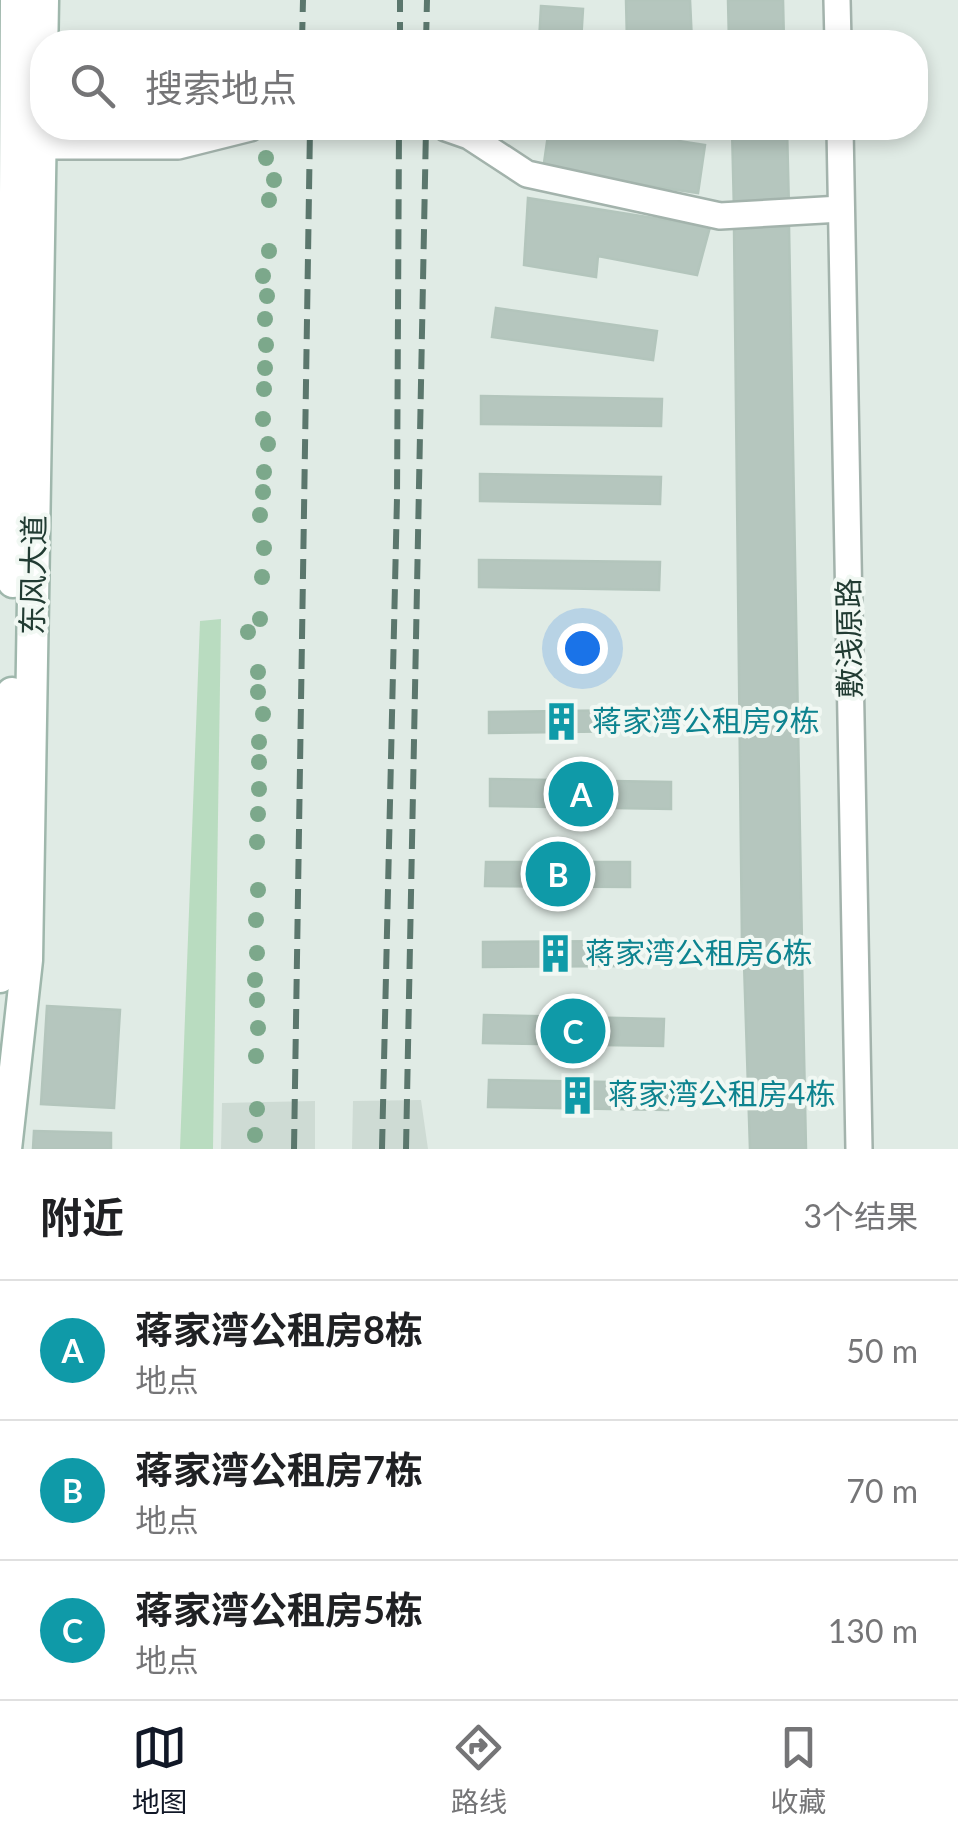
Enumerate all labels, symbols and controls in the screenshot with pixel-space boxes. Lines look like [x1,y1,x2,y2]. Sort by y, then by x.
search box [30,30,928,140]
icon: search [65,58,120,113]
text: 搜索地点 [145,64,297,110]
street label: 东风大道 [13,515,51,635]
street label: 敷浅原路 [829,578,867,698]
your location [557,623,608,674]
building icon: 蒋家湾公租房9栋 [541,701,583,743]
place label: 蒋家湾公租房9栋 [592,702,819,738]
pin: A [548,756,614,832]
pin: B [526,836,590,912]
building icon: 蒋家湾公租房6栋 [534,933,576,975]
place label: 蒋家湾公租房6栋 [585,934,812,970]
pin: C [540,994,606,1068]
building icon: 蒋家湾公租房4栋 [557,1074,599,1116]
place label: 蒋家湾公租房4栋 [608,1075,835,1111]
text: 附近 [40,1192,124,1242]
text: 3个结果 [803,1196,918,1235]
text: 蒋家湾公租房8栋 [135,1306,423,1352]
text: A [61,1331,84,1370]
text: 50 m [846,1331,918,1370]
text: 地点 [135,1360,199,1399]
text: 蒋家湾公租房7栋 [135,1446,423,1492]
text: B [62,1471,83,1510]
text: 70 m [846,1471,918,1510]
text: 地点 [135,1500,199,1539]
text: 蒋家湾公租房5栋 [135,1586,423,1632]
text: C [62,1611,83,1650]
text: 130 m [828,1611,918,1650]
text: 地点 [135,1640,199,1679]
tab: 地图 [132,1720,188,1820]
tab: 路线 [451,1720,507,1820]
tab: 收藏 [770,1720,826,1820]

